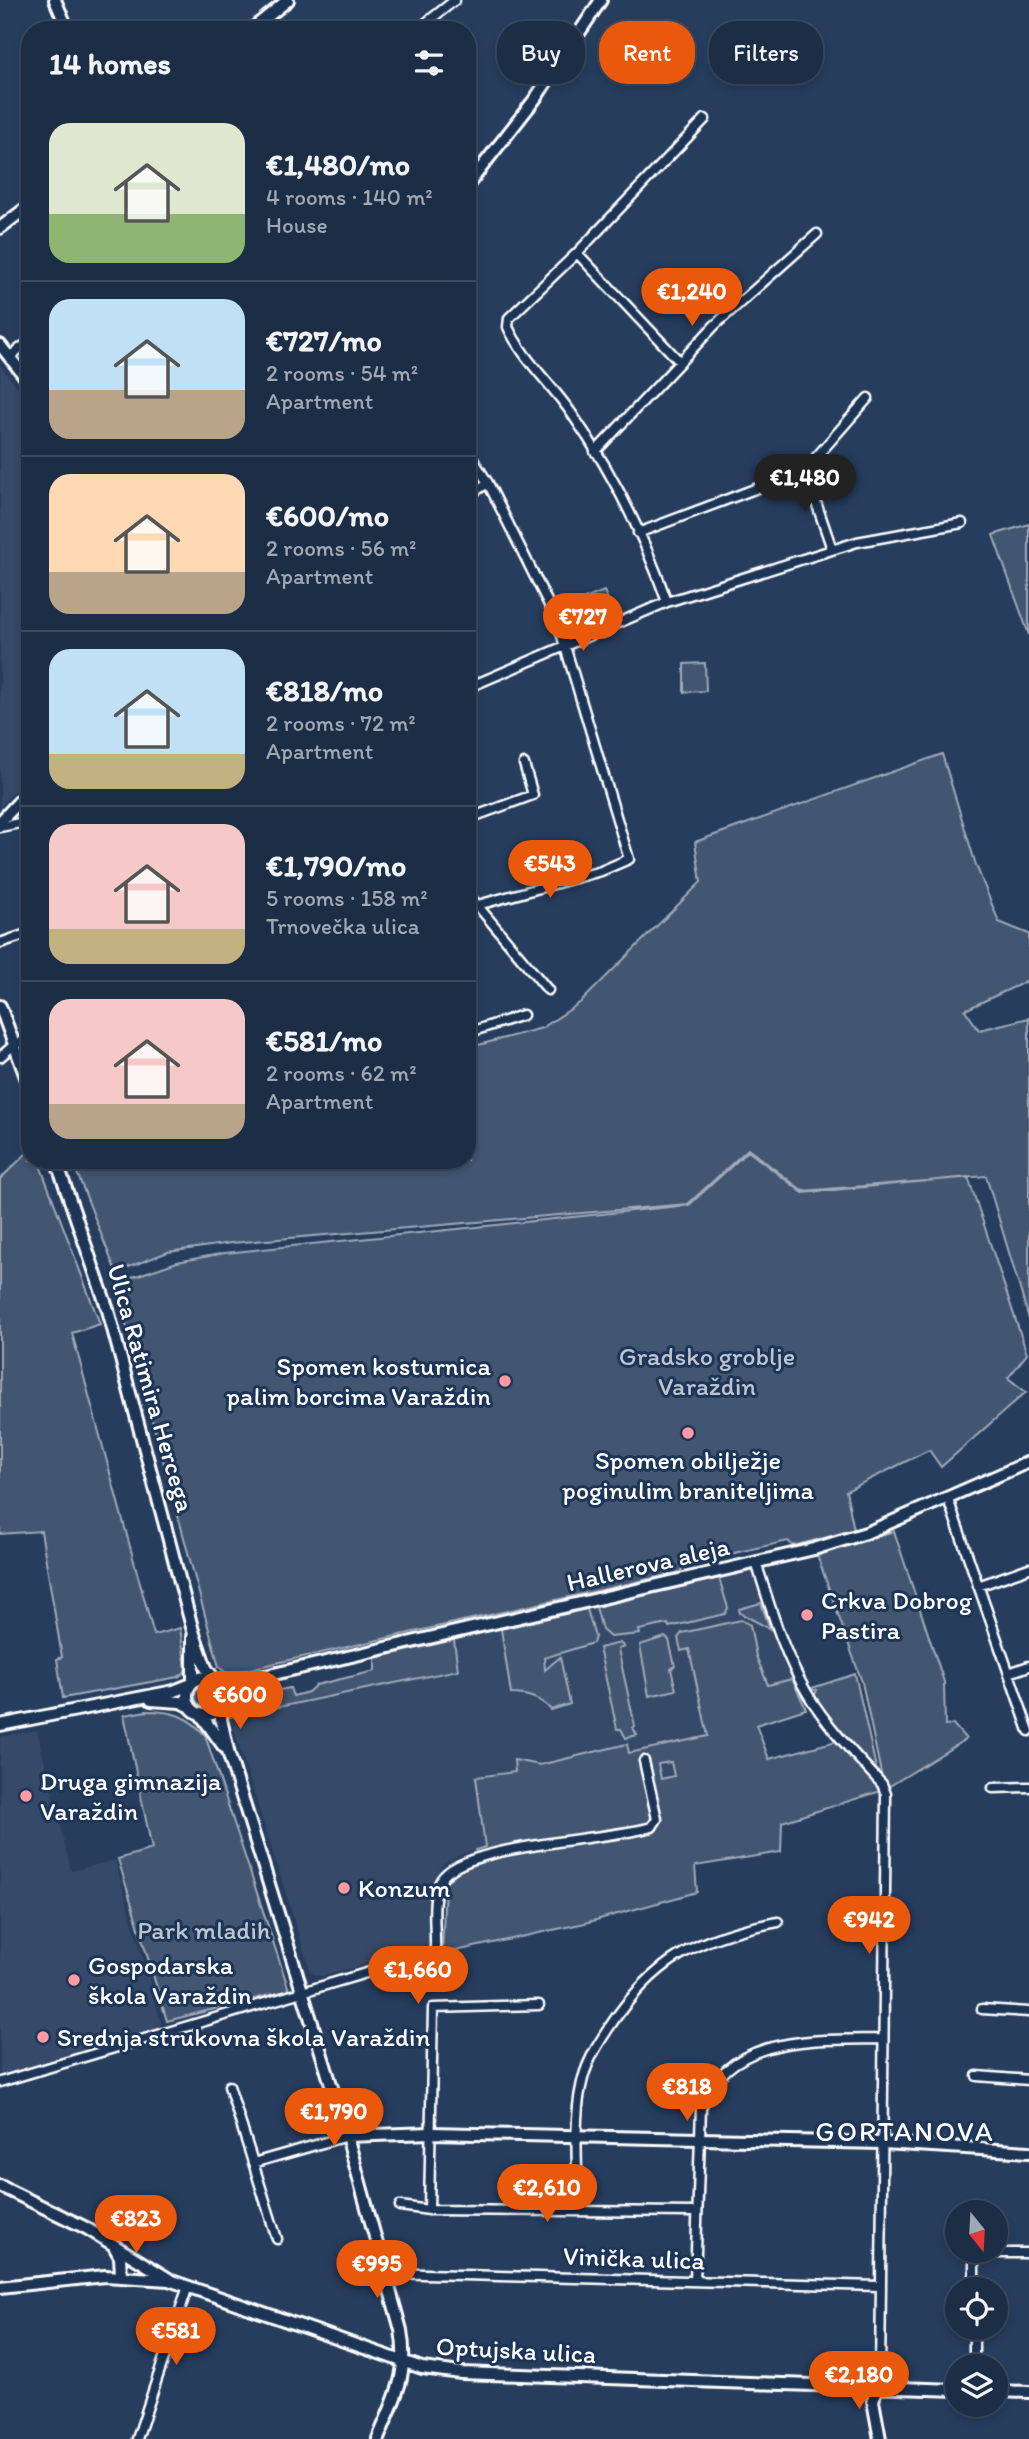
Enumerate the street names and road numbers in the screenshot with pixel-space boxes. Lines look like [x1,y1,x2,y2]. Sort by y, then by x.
street label: Ulica Ratimira Hercega [100,1260,202,1516]
street label: Hallerova aleja [563,1530,733,1598]
street label: Vinička ulica [562,2240,706,2276]
street label: Optujska ulica [435,2330,597,2370]

